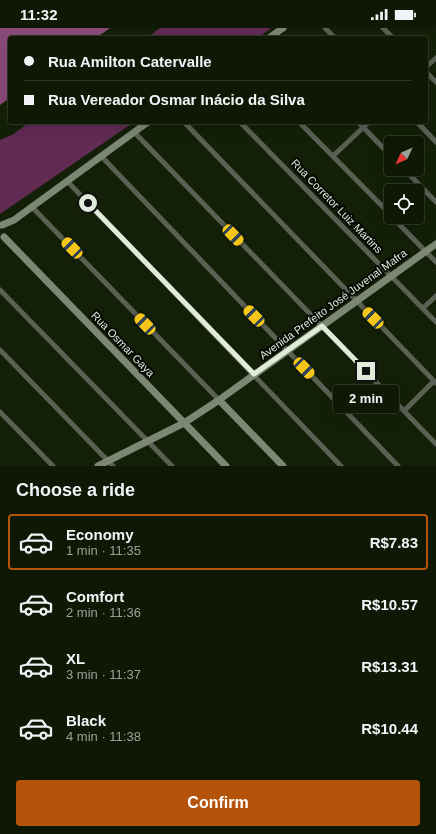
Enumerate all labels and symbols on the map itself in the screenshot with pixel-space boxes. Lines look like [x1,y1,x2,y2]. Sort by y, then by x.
north arrow [384,136,424,176]
street label: Rua Corretor Luiz Martins [289,157,385,256]
route start [79,194,97,212]
car [220,222,246,248]
car [59,235,85,261]
street label: Avenida Prefeito José Juvenal Mafra [257,246,410,361]
car [241,303,267,329]
car [360,305,386,331]
street label: Rua Osmar Gaya [89,309,158,380]
car [132,311,158,337]
car [291,355,317,381]
route end [357,362,375,380]
callout: 2 min [333,385,399,413]

